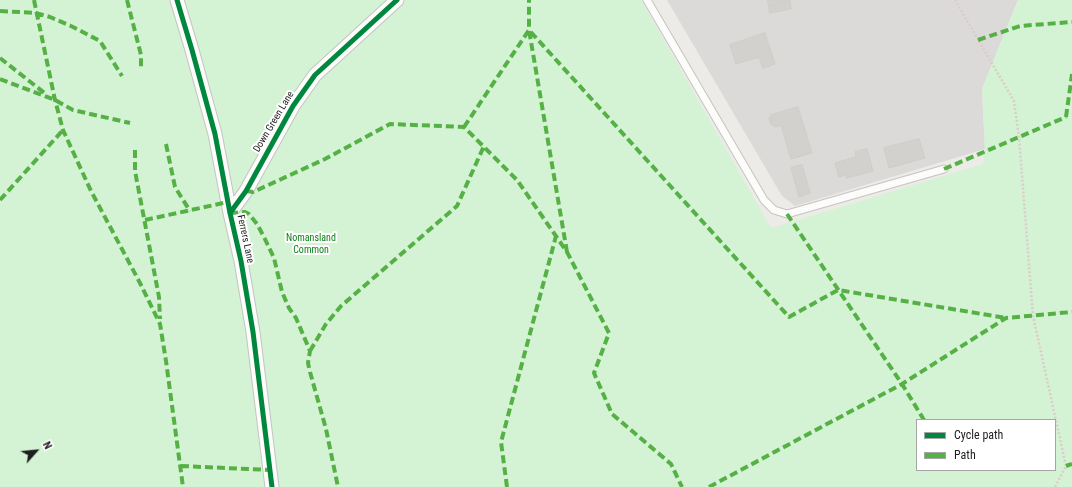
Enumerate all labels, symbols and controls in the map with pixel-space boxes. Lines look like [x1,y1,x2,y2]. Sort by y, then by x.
street label: Down Green Lane [251,89,297,155]
street label: Ferrers Lane [234,214,256,264]
park label: Nomansland Common [286,232,336,256]
legend [916,419,1056,471]
text: Cycle path [954,428,1003,442]
north arrow [16,431,56,471]
text: N [40,439,54,451]
text: Path [954,448,976,462]

